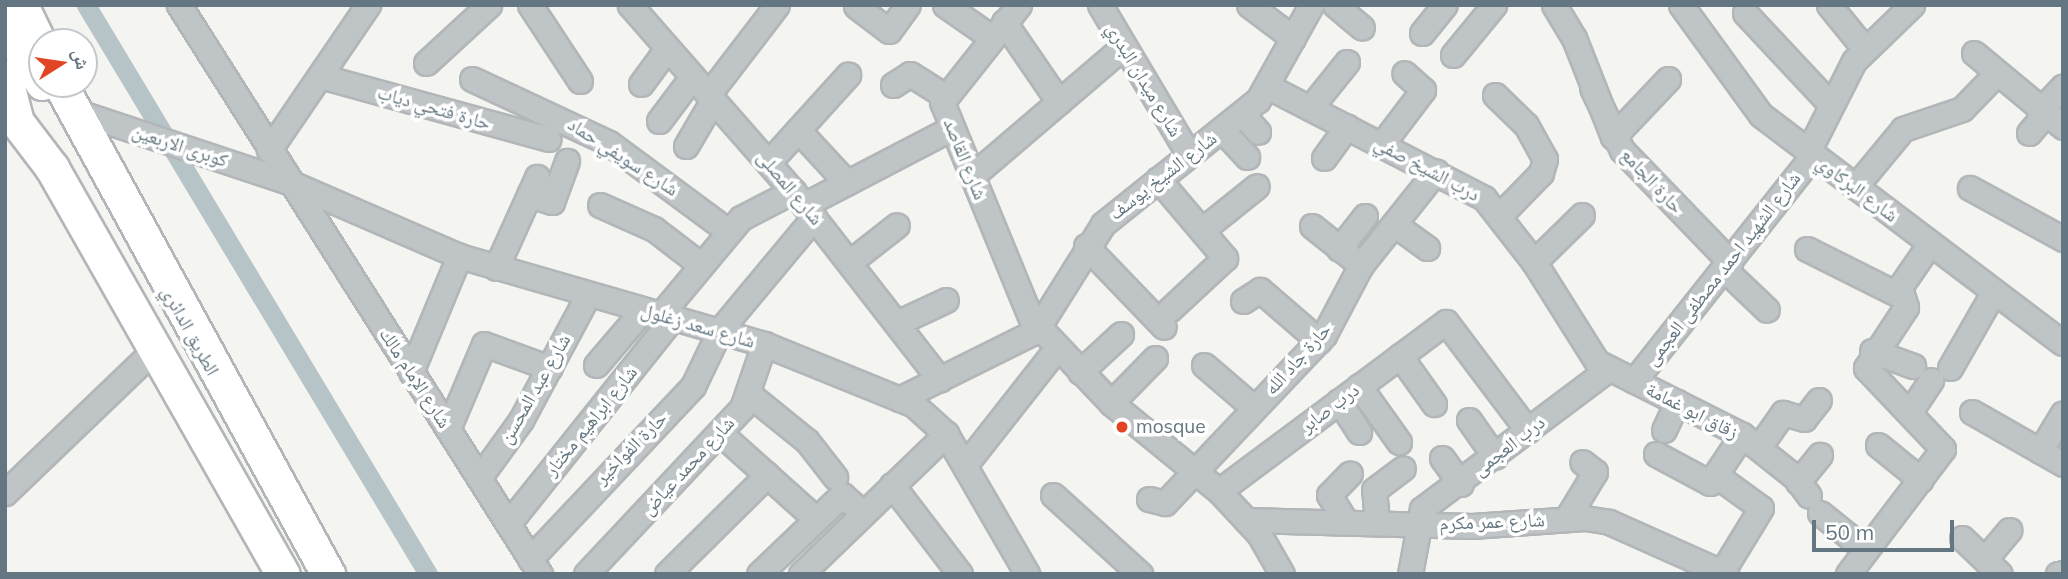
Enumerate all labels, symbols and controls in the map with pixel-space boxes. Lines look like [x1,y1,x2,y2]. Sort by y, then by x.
street label: شارع ميدان البدري [1101,19,1187,141]
north arrow [28,28,98,98]
text: ش [68,47,95,71]
street label: حارة فتحي دياب [375,81,493,135]
street label: شارع سويفي حماد [564,113,682,201]
street label: شارع القاصد [938,115,992,203]
street label: كوبرى الاربعين [129,120,231,172]
street label: شارع الشيخ يوسف [1105,127,1221,225]
street label: درب الشيخ صفي [1371,132,1483,206]
street label: حارة الجامع [1616,144,1688,218]
street label: شارع المصلى [752,146,828,230]
street label: شارع البركاوي [1812,151,1902,227]
street label: شارع الشهيد احمد مصطفى العجمى [1640,168,1806,370]
street label: الطريق الدائري [156,282,224,380]
street label: شارع سعد زغلول [639,299,757,353]
street label: حارة جاد الله [1260,319,1336,399]
street label: شارع الإمام مالك [374,324,456,432]
street label: شارع عبد المحسن [494,330,576,448]
street label: شارع ابراهيم مختار [540,361,642,481]
street label: زقاق ابو غمامة [1642,378,1742,444]
street label: درب صابر [1296,379,1364,437]
street label: حارة الفواخير [590,407,672,489]
street label: درب العجمى [1469,411,1549,481]
street label: شارع محمد عياض [637,412,739,520]
place label: mosque [1136,416,1206,438]
marker: mosque [1114,419,1130,435]
scale bar [1816,505,1958,550]
street label: شارع عمر مكرم [1439,509,1545,535]
text: 50 m [1825,519,1874,545]

